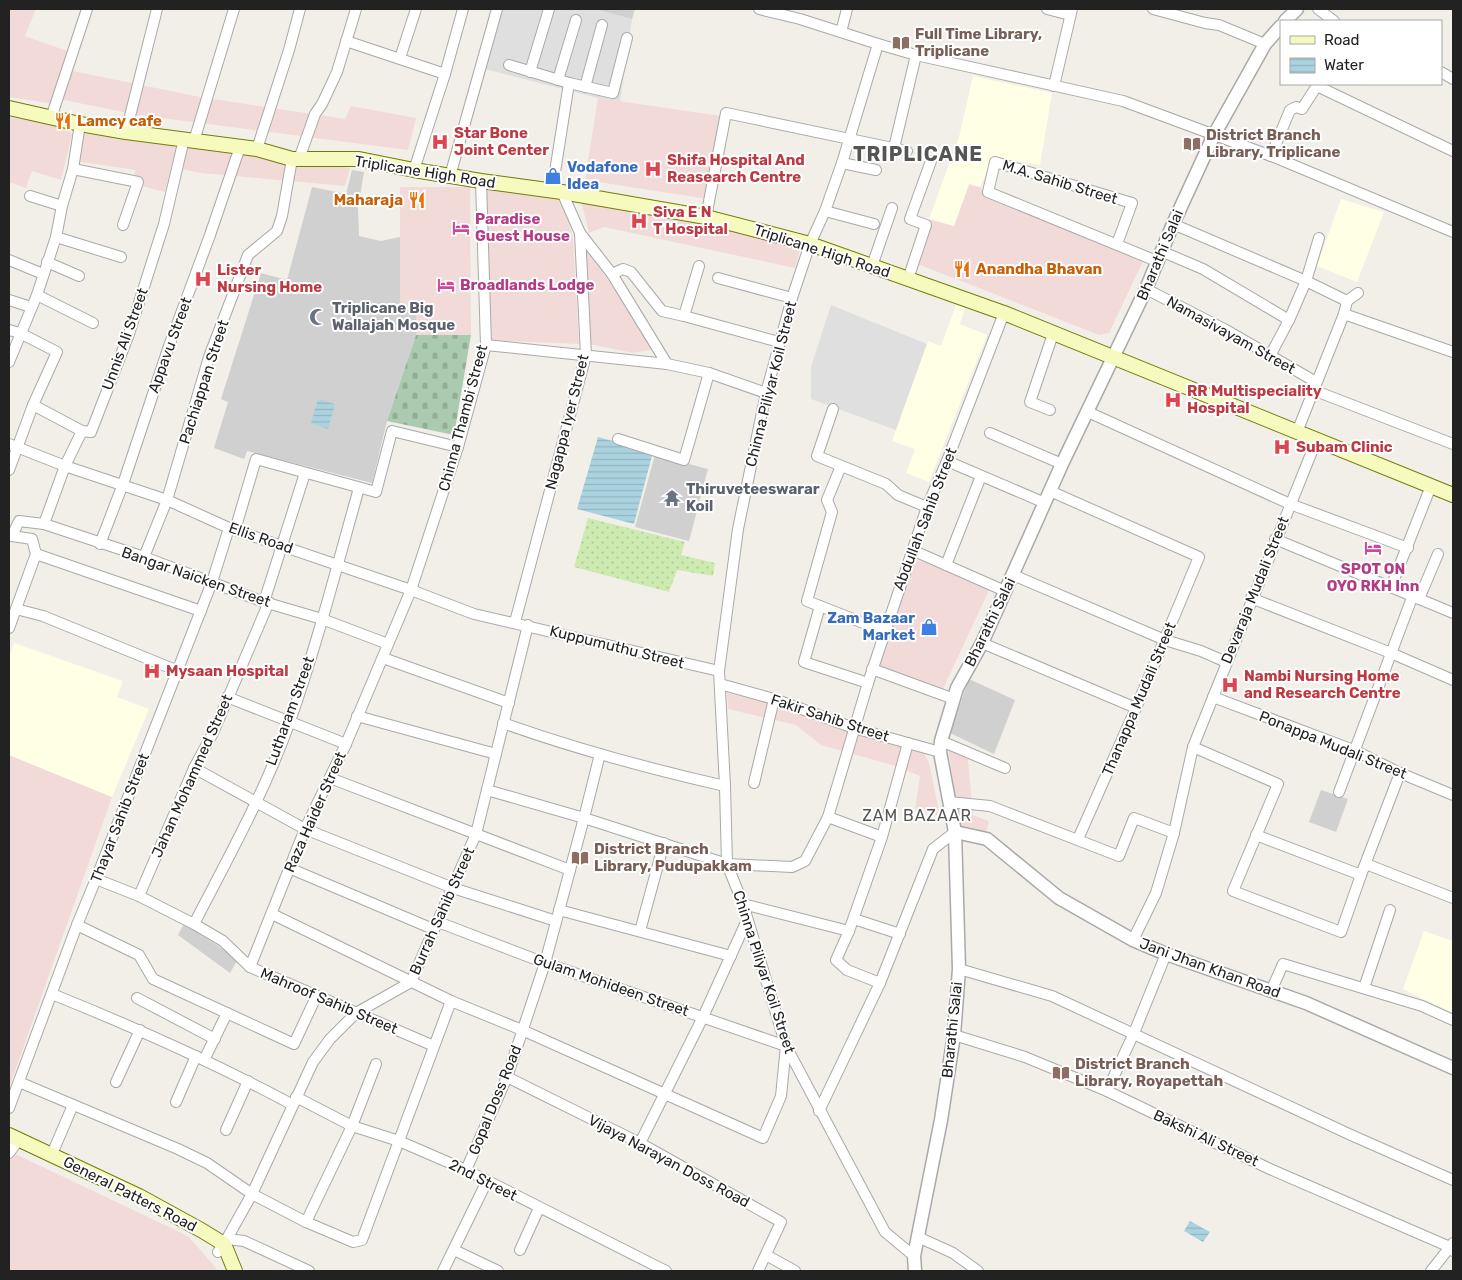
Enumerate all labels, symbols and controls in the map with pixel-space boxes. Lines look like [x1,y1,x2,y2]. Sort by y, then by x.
legend [1280,20,1442,85]
place label: Full Time Library, Triplicane [915,25,1042,60]
text: Road [1324,31,1360,49]
library icon: Full Time Library, Triplicane [891,33,911,53]
text: Water [1324,56,1364,74]
restaurant icon: Lamcy cafe [53,111,73,131]
place label: Lamcy cafe [77,112,162,130]
place label: Star Bone Joint Center [454,124,549,159]
place label: District Branch Library, Triplicane [1206,126,1340,161]
hospital icon: Star Bone Joint Center [430,132,450,152]
library icon: District Branch Library, Triplicane [1182,134,1202,154]
district label: TRIPLICANE [853,142,983,166]
place label: Shifa Hospital And Reasearch Centre [667,151,805,186]
street label: Triplicane High Road [353,152,497,192]
street label: M.A. Sahib Street [1000,156,1120,208]
place label: Vodafone Idea [567,158,638,193]
hospital icon: Shifa Hospital And Reasearch Centre [643,159,663,179]
shop icon: Vodafone Idea [543,166,563,186]
restaurant icon: Maharaja [407,190,427,210]
place label: Maharaja [334,191,403,209]
place label: Siva E N T Hospital [653,203,728,238]
street label: Bharathi Salai [1133,207,1187,303]
place label: Paradise Guest House [475,210,570,245]
hospital icon: Siva E N T Hospital [629,211,649,231]
hotel icon: Paradise Guest House [451,218,471,238]
street label: Triplicane High Road [752,220,892,282]
restaurant icon: Anandha Bhavan [952,259,972,279]
place label: Anandha Bhavan [976,260,1102,278]
place label: Lister Nursing Home [217,261,322,296]
hospital icon: Lister Nursing Home [193,269,213,289]
hotel icon: Broadlands Lodge [436,275,456,295]
place label: Broadlands Lodge [460,276,595,294]
street label: Unnis Ali Street [98,285,152,393]
street label: Namasivayam Street [1164,292,1299,378]
street label: Appavu Street [144,295,196,395]
place label: Triplicane Big Wallajah Mosque [332,299,455,334]
street label: Chinna Piliyar Koil Street [742,299,800,469]
mosque icon: Triplicane Big Wallajah Mosque [308,307,328,327]
street label: Pachiappan Street [175,318,233,446]
street label: Chinna Thambi Street [435,342,491,493]
street label: Nagappa Iyer Street [541,352,593,491]
place label: RR Multispeciality Hospital [1187,382,1322,417]
hospital icon: RR Multispeciality Hospital [1163,390,1183,410]
hospital icon: Subam Clinic [1272,437,1292,457]
place label: Subam Clinic [1296,438,1393,456]
street label: Abdullah Sahib Street [889,445,961,593]
place label: Thiruveteeswarar Koil [686,480,820,515]
temple icon: Thiruveteeswarar Koil [662,488,682,508]
street label: Devaraja Mudali Street [1217,514,1293,666]
street label: Ellis Road [226,519,296,557]
hotel icon: SPOT ON OYO RKH Inn [1363,538,1383,558]
street label: Bangar Naicken Street [119,543,273,611]
place label: SPOT ON OYO RKH Inn [1327,560,1419,595]
street label: Bharathi Salai [961,575,1019,669]
place label: Zam Bazaar Market [827,609,915,644]
shop icon: Zam Bazaar Market [919,617,939,637]
street label: Thanappa Mudali Street [1098,619,1180,779]
street label: Kuppumuthu Street [548,622,686,672]
street label: Lutharam Street [262,654,318,768]
hospital icon: Mysaan Hospital [142,661,162,681]
place label: Mysaan Hospital [166,662,289,680]
place label: Nambi Nursing Home and Research Centre [1244,667,1401,702]
hospital icon: Nambi Nursing Home and Research Centre [1220,675,1240,695]
street label: Fakir Sahib Street [769,690,892,746]
street label: Jahan Mohammed Street [148,691,236,860]
street label: Ponappa Mudali Street [1256,707,1410,783]
street label: Raza Haider Street [280,749,350,875]
street label: Thayar Sahib Street [87,751,153,885]
district label: ZAM BAZAAR [862,806,972,825]
place label: District Branch Library, Pudupakkam [594,840,752,875]
street label: Burrah Sahib Street [406,844,478,978]
library icon: District Branch Library, Pudupakkam [570,848,590,868]
street label: Chinna Piliyar Koil Street [729,888,799,1056]
street label: Jani Jhan Khan Road [1137,934,1283,1002]
street label: Gulam Mohideen Street [531,950,691,1020]
street label: Mahroof Sahib Street [258,964,401,1038]
street label: Bharathi Salai [938,981,966,1079]
street label: Gopal Doss Road [465,1042,525,1158]
place label: District Branch Library, Royapettah [1075,1055,1223,1090]
library icon: District Branch Library, Royapettah [1051,1063,1071,1083]
street label: Bakshi Ali Street [1151,1106,1262,1170]
street label: Vijaya Narayan Doss Road [585,1111,753,1211]
street label: General Patters Road [60,1152,200,1236]
street label: 2nd Street [446,1155,520,1205]

